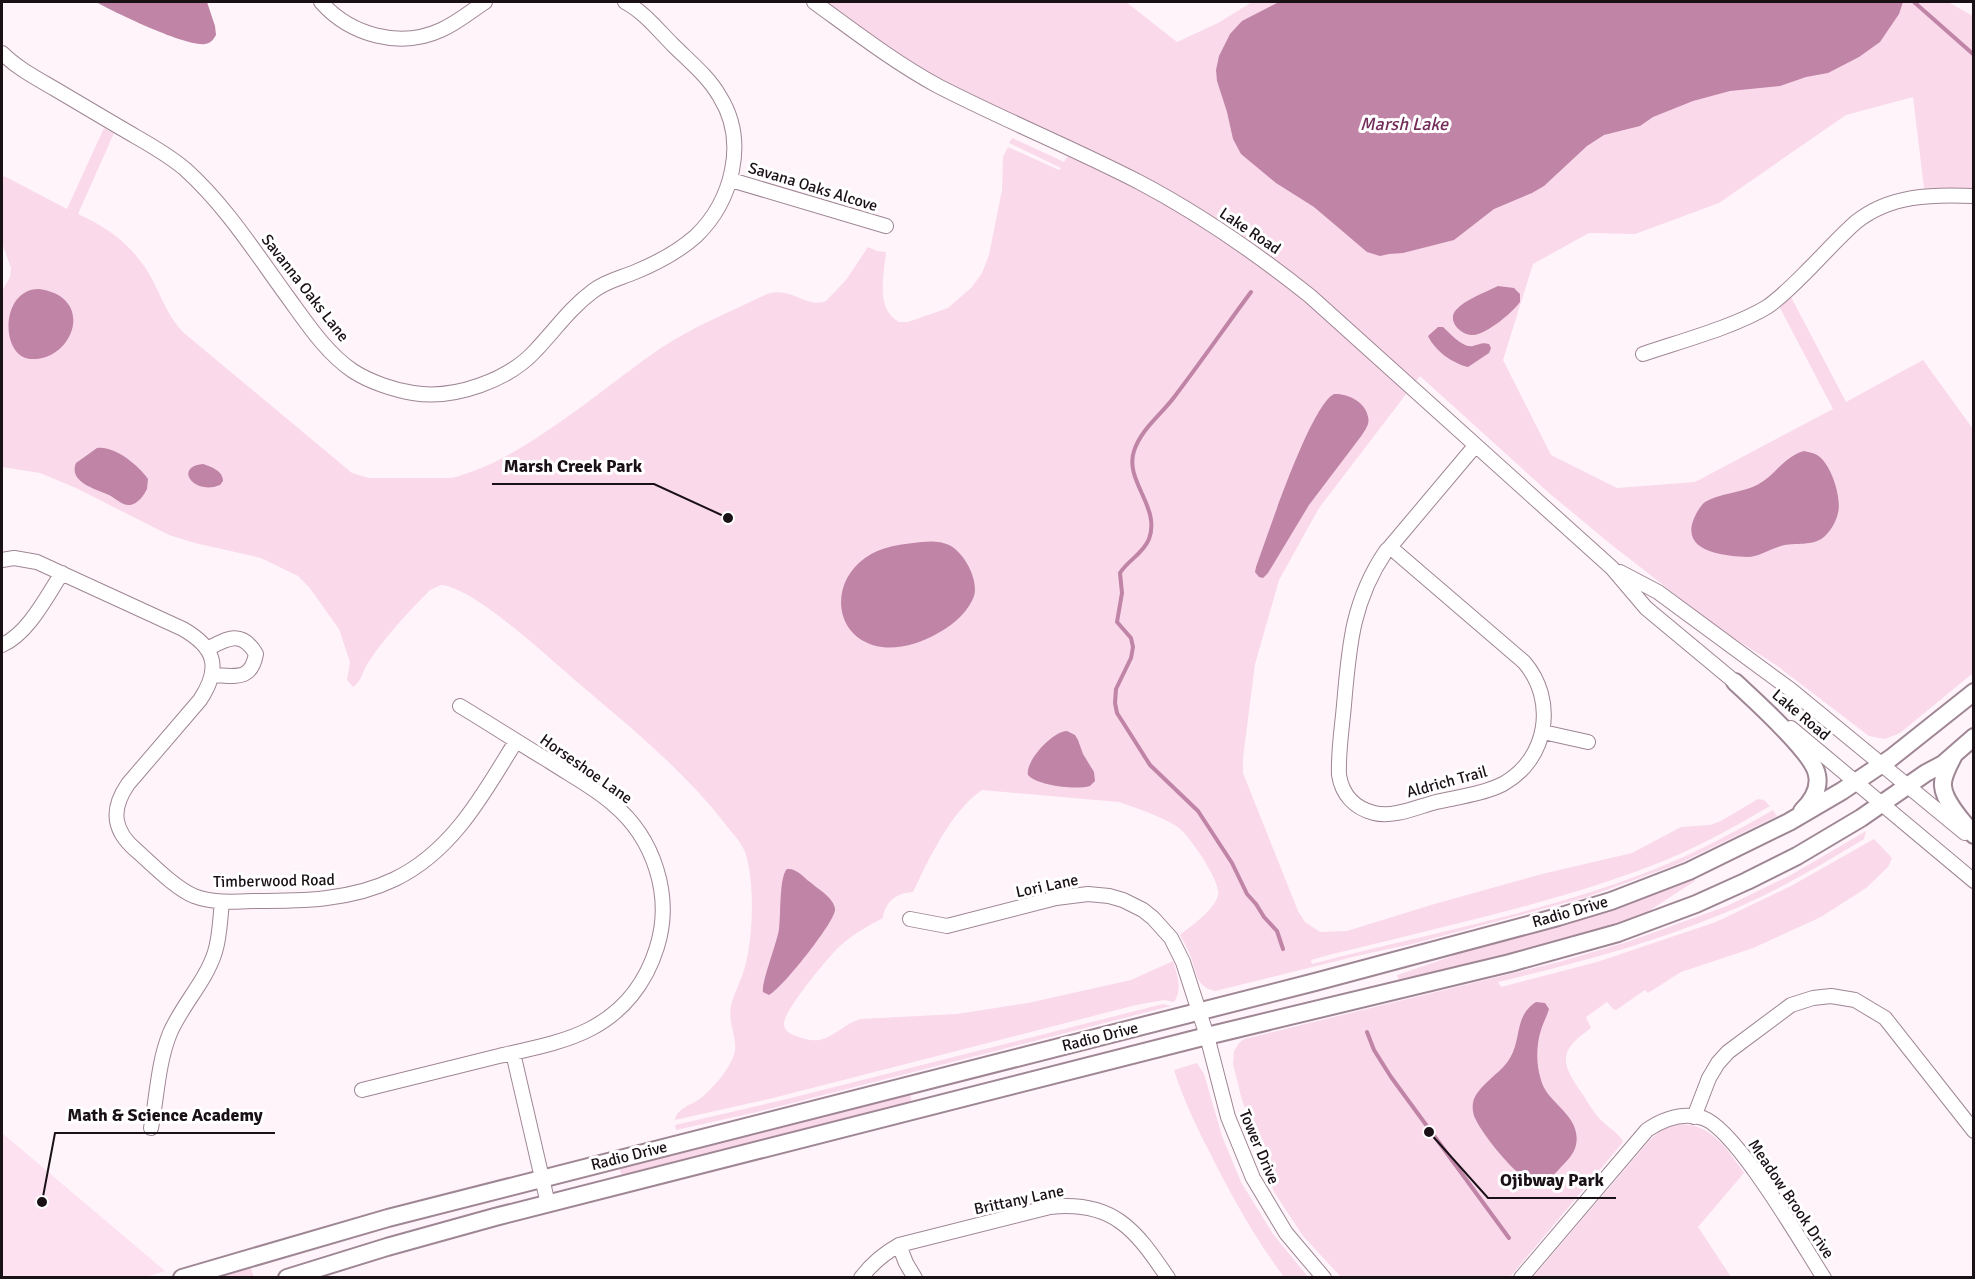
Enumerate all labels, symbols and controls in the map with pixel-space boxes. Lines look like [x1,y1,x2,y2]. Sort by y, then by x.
water label: Marsh Lake [1360,113,1449,135]
street label: Savana Oaks Alcove [746,158,880,216]
street label: Lake Road [1215,203,1285,259]
street label: Savanna Oaks Lane [257,230,353,346]
callout: Marsh Creek Park [492,448,654,484]
text: Marsh Creek Park [504,455,643,477]
street label: Lake Road [1768,685,1834,745]
street label: Horseshoe Lane [536,730,636,808]
street label: Aldrich Trail [1404,762,1490,802]
street label: Timberwood Road [213,870,335,892]
street label: Lori Lane [1014,870,1080,902]
street label: Radio Drive [1530,892,1610,932]
street label: Radio Drive [1060,1018,1140,1056]
callout: Math & Science Academy [55,1097,275,1133]
text: Math & Science Academy [67,1104,263,1126]
street label: Tower Drive [1234,1107,1284,1187]
street label: Meadow Brook Drive [1744,1135,1838,1263]
street label: Radio Drive [589,1137,669,1175]
callout: Ojibway Park [1488,1162,1616,1198]
text: Ojibway Park [1500,1169,1605,1191]
street label: Brittany Lane [972,1181,1066,1219]

